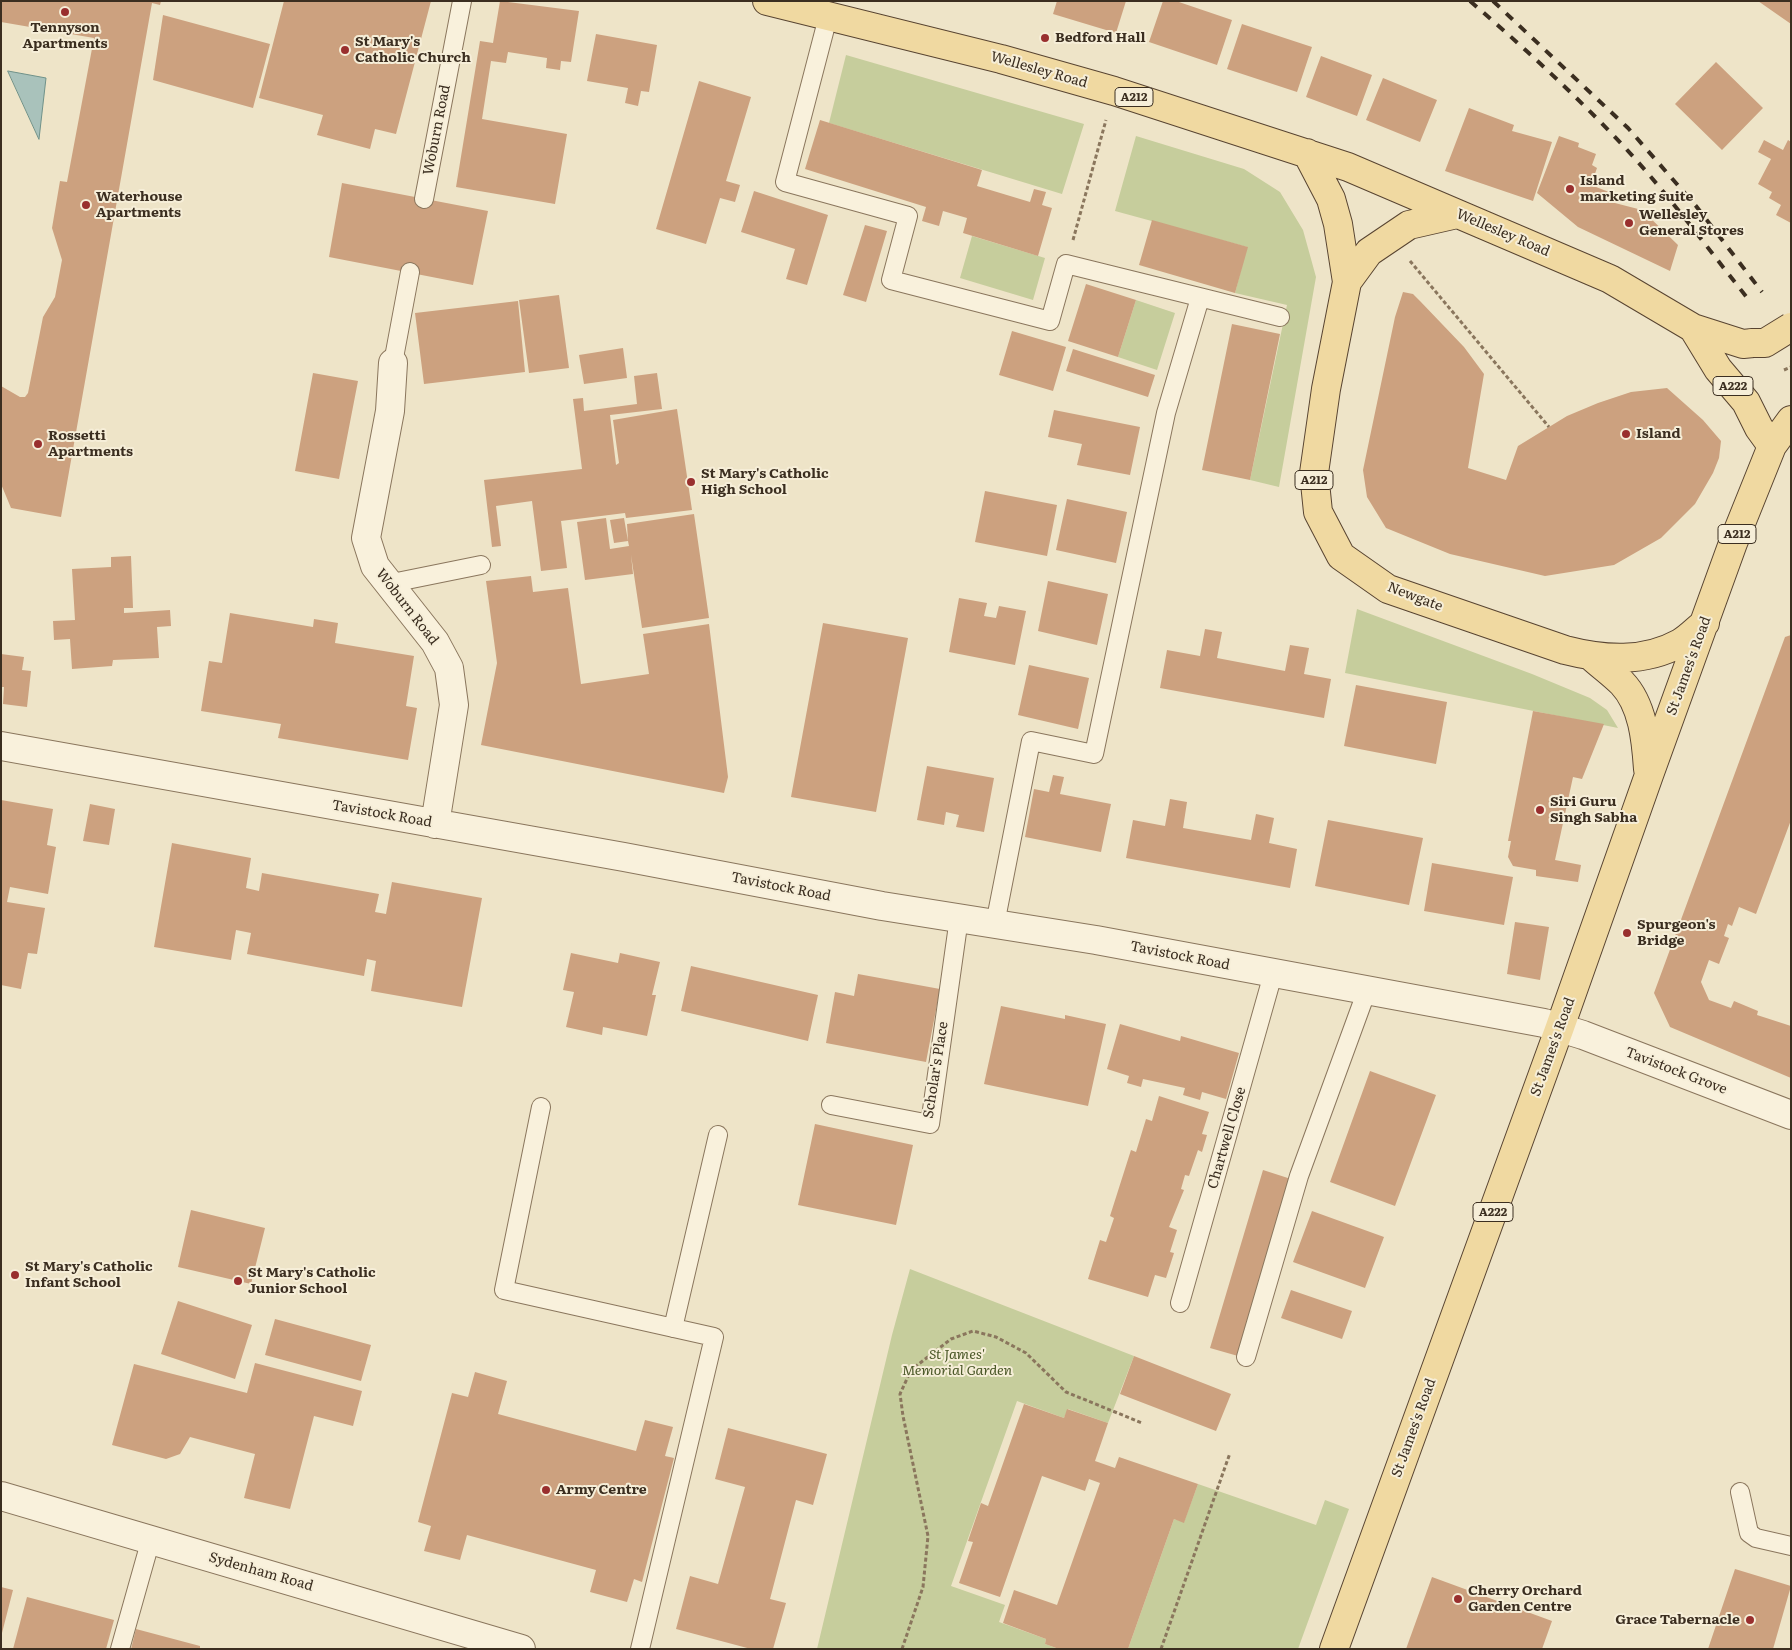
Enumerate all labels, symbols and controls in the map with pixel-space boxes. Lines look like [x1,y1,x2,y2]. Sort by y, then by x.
marker: Tennyson Apartments [59,6,71,18]
place label: Tennyson Apartments [23,20,107,52]
place label: Bedford Hall [1055,30,1146,46]
marker: Bedford Hall [1039,32,1051,44]
place label: St Mary's Catholic Church [355,34,471,66]
marker: St Mary's Catholic Church [339,44,351,56]
street label: Wellesley Road [989,48,1089,92]
street label: Woburn Road [420,83,454,177]
road number: A212 [1115,88,1153,106]
place label: Island marketing suite [1580,173,1693,206]
marker: Island marketing suite [1564,183,1576,195]
place label: Waterhouse Apartments [96,189,182,222]
marker: Waterhouse Apartments [80,199,92,211]
street label: Wellesley Road [1454,206,1552,260]
place label: Wellesley General Stores [1639,207,1744,240]
marker: Wellesley General Stores [1623,217,1635,229]
road number: A222 [1713,376,1753,396]
place label: Island [1636,426,1681,442]
place label: Rossetti Apartments [48,428,133,461]
marker: Island [1620,428,1632,440]
marker: Rossetti Apartments [32,438,44,450]
place label: St Mary's Catholic High School [701,466,829,498]
road number: A212 [1295,470,1333,490]
marker: St Mary's Catholic High School [685,476,697,488]
road number: A212 [1718,524,1756,544]
street label: Woburn Road [372,566,442,648]
street label: Newgate [1385,579,1445,615]
street label: St James's Road [1663,614,1715,718]
place label: Siri Guru Singh Sabha [1550,794,1637,826]
street label: Tavistock Road [331,797,433,831]
marker: Siri Guru Singh Sabha [1534,804,1546,816]
street label: Tavistock Road [730,869,832,905]
place label: Spurgeon's Bridge [1637,917,1716,950]
marker: Spurgeon's Bridge [1621,927,1633,939]
street label: Tavistock Road [1129,938,1231,974]
street label: St James's Road [1527,995,1579,1099]
street label: Scholar's Place [920,1020,952,1120]
street label: Tavistock Grove [1623,1044,1729,1098]
street label: Chartwell Close [1204,1085,1250,1191]
road number: A222 [1473,1202,1513,1222]
place label: St Mary's Catholic Infant School [25,1259,153,1292]
place label: St Mary's Catholic Junior School [248,1265,376,1298]
marker: St Mary's Catholic Infant School [9,1269,21,1281]
marker: St Mary's Catholic Junior School [232,1275,244,1287]
park label: St James' Memorial Garden [902,1347,1012,1380]
street label: St James's Road [1388,1376,1440,1480]
place label: Army Centre [556,1482,647,1498]
marker: Army Centre [540,1484,552,1496]
street label: Sydenham Road [207,1549,315,1595]
place label: Cherry Orchard Garden Centre [1468,1583,1582,1615]
marker: Cherry Orchard Garden Centre [1452,1593,1464,1605]
place label: Grace Tabernacle [1615,1612,1740,1628]
marker: Grace Tabernacle [1744,1614,1756,1626]

